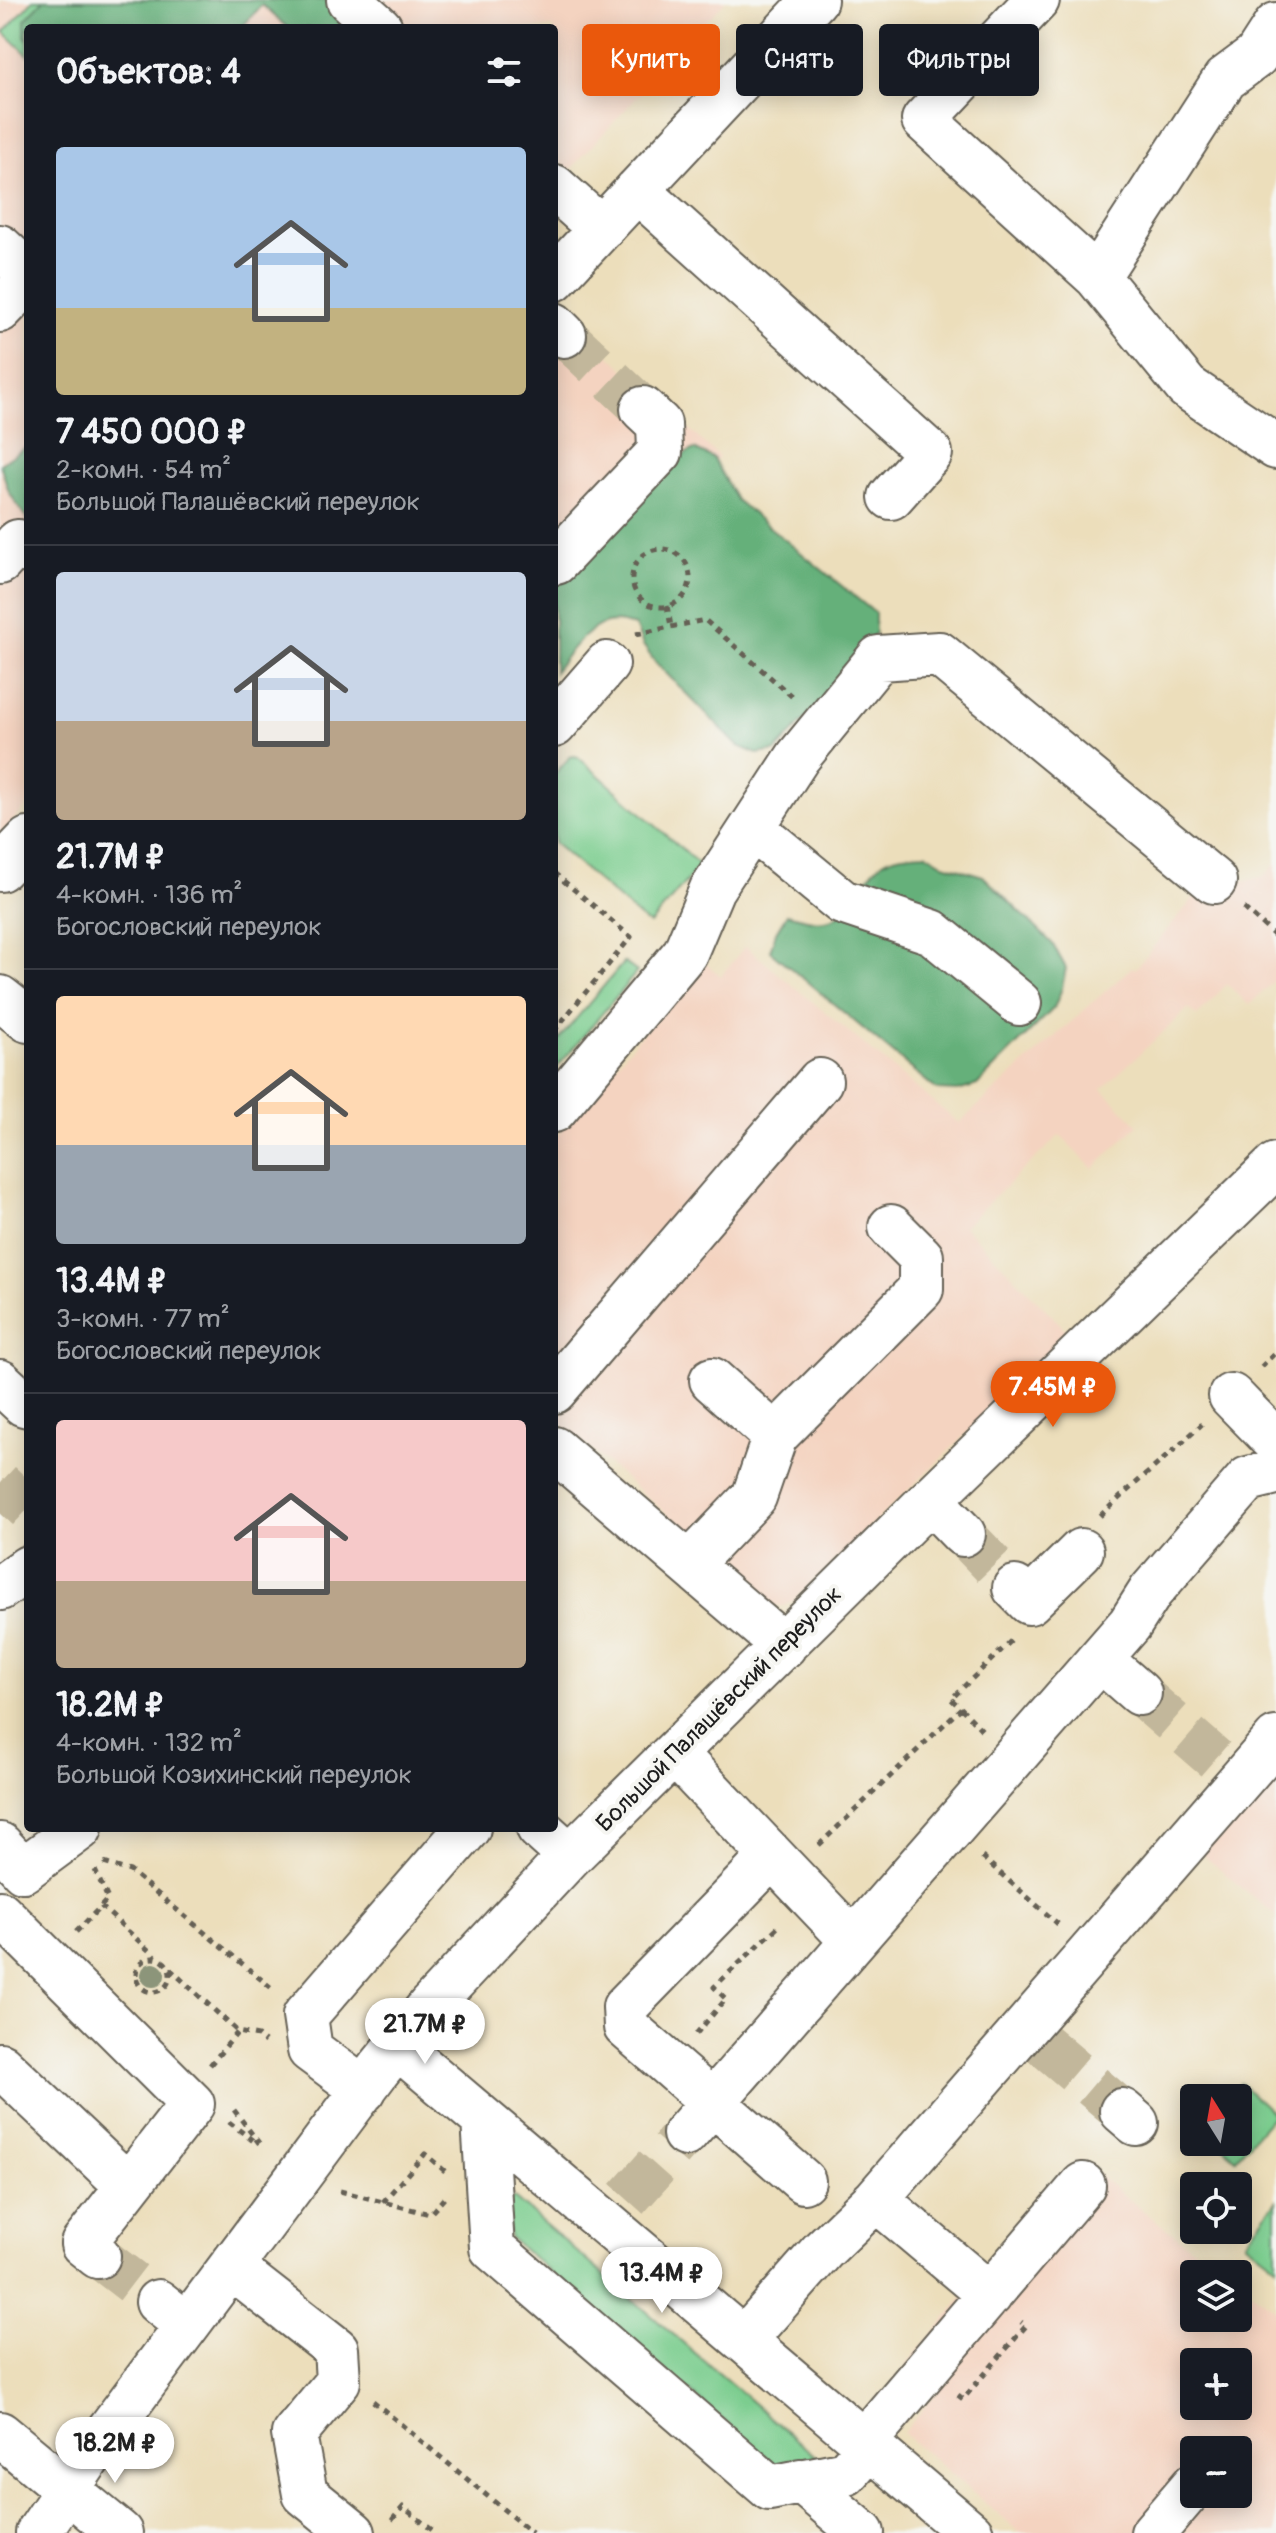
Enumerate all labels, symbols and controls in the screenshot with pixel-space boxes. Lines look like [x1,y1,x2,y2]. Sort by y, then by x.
chip: Купить [582,24,720,96]
chip: Снять [736,24,863,96]
chip: Фильтры [879,24,1039,96]
icon: filters [482,50,526,94]
text: Объектов: 4 [56,51,241,94]
icon: home [219,199,363,343]
text: 7 450 000 ₽ [56,411,248,454]
text: 2-комн. · 54 m² [56,454,231,486]
text: Большой Палашёвский переулок [56,486,420,518]
icon: home [219,624,363,768]
text: 21.7M ₽ [56,836,166,879]
text: 4-комн. · 136 m² [56,879,242,911]
text: Богословский переулок [56,911,322,943]
icon: home [219,1048,363,1192]
text: 13.4M ₽ [56,1260,168,1303]
text: 3-комн. · 77 m² [56,1303,230,1335]
text: Богословский переулок [56,1335,322,1367]
pin: 7.45M ₽ [979,1361,1127,1429]
text: 7.45M ₽ [1009,1371,1097,1403]
icon: home [219,1472,363,1616]
street label: Большой Палашёвский переулок [590,1580,848,1838]
text: 18.2M ₽ [56,1684,165,1727]
text: 4-комн. · 132 m² [56,1727,242,1759]
text: Большой Козихинский переулок [56,1759,412,1791]
pin: 21.7M ₽ [351,1998,499,2066]
text: 21.7M ₽ [383,2008,467,2040]
north arrow [1180,2084,1252,2156]
map controls [1180,2084,1252,2508]
button: locate [1180,2172,1252,2244]
pin: 13.4M ₽ [588,2247,736,2315]
text: 13.4M ₽ [619,2257,705,2289]
button: layers [1180,2260,1252,2332]
button: + [1180,2348,1252,2420]
pin: 18.2M ₽ [41,2417,189,2485]
text: 18.2M ₽ [73,2427,157,2459]
button: − [1180,2436,1252,2508]

